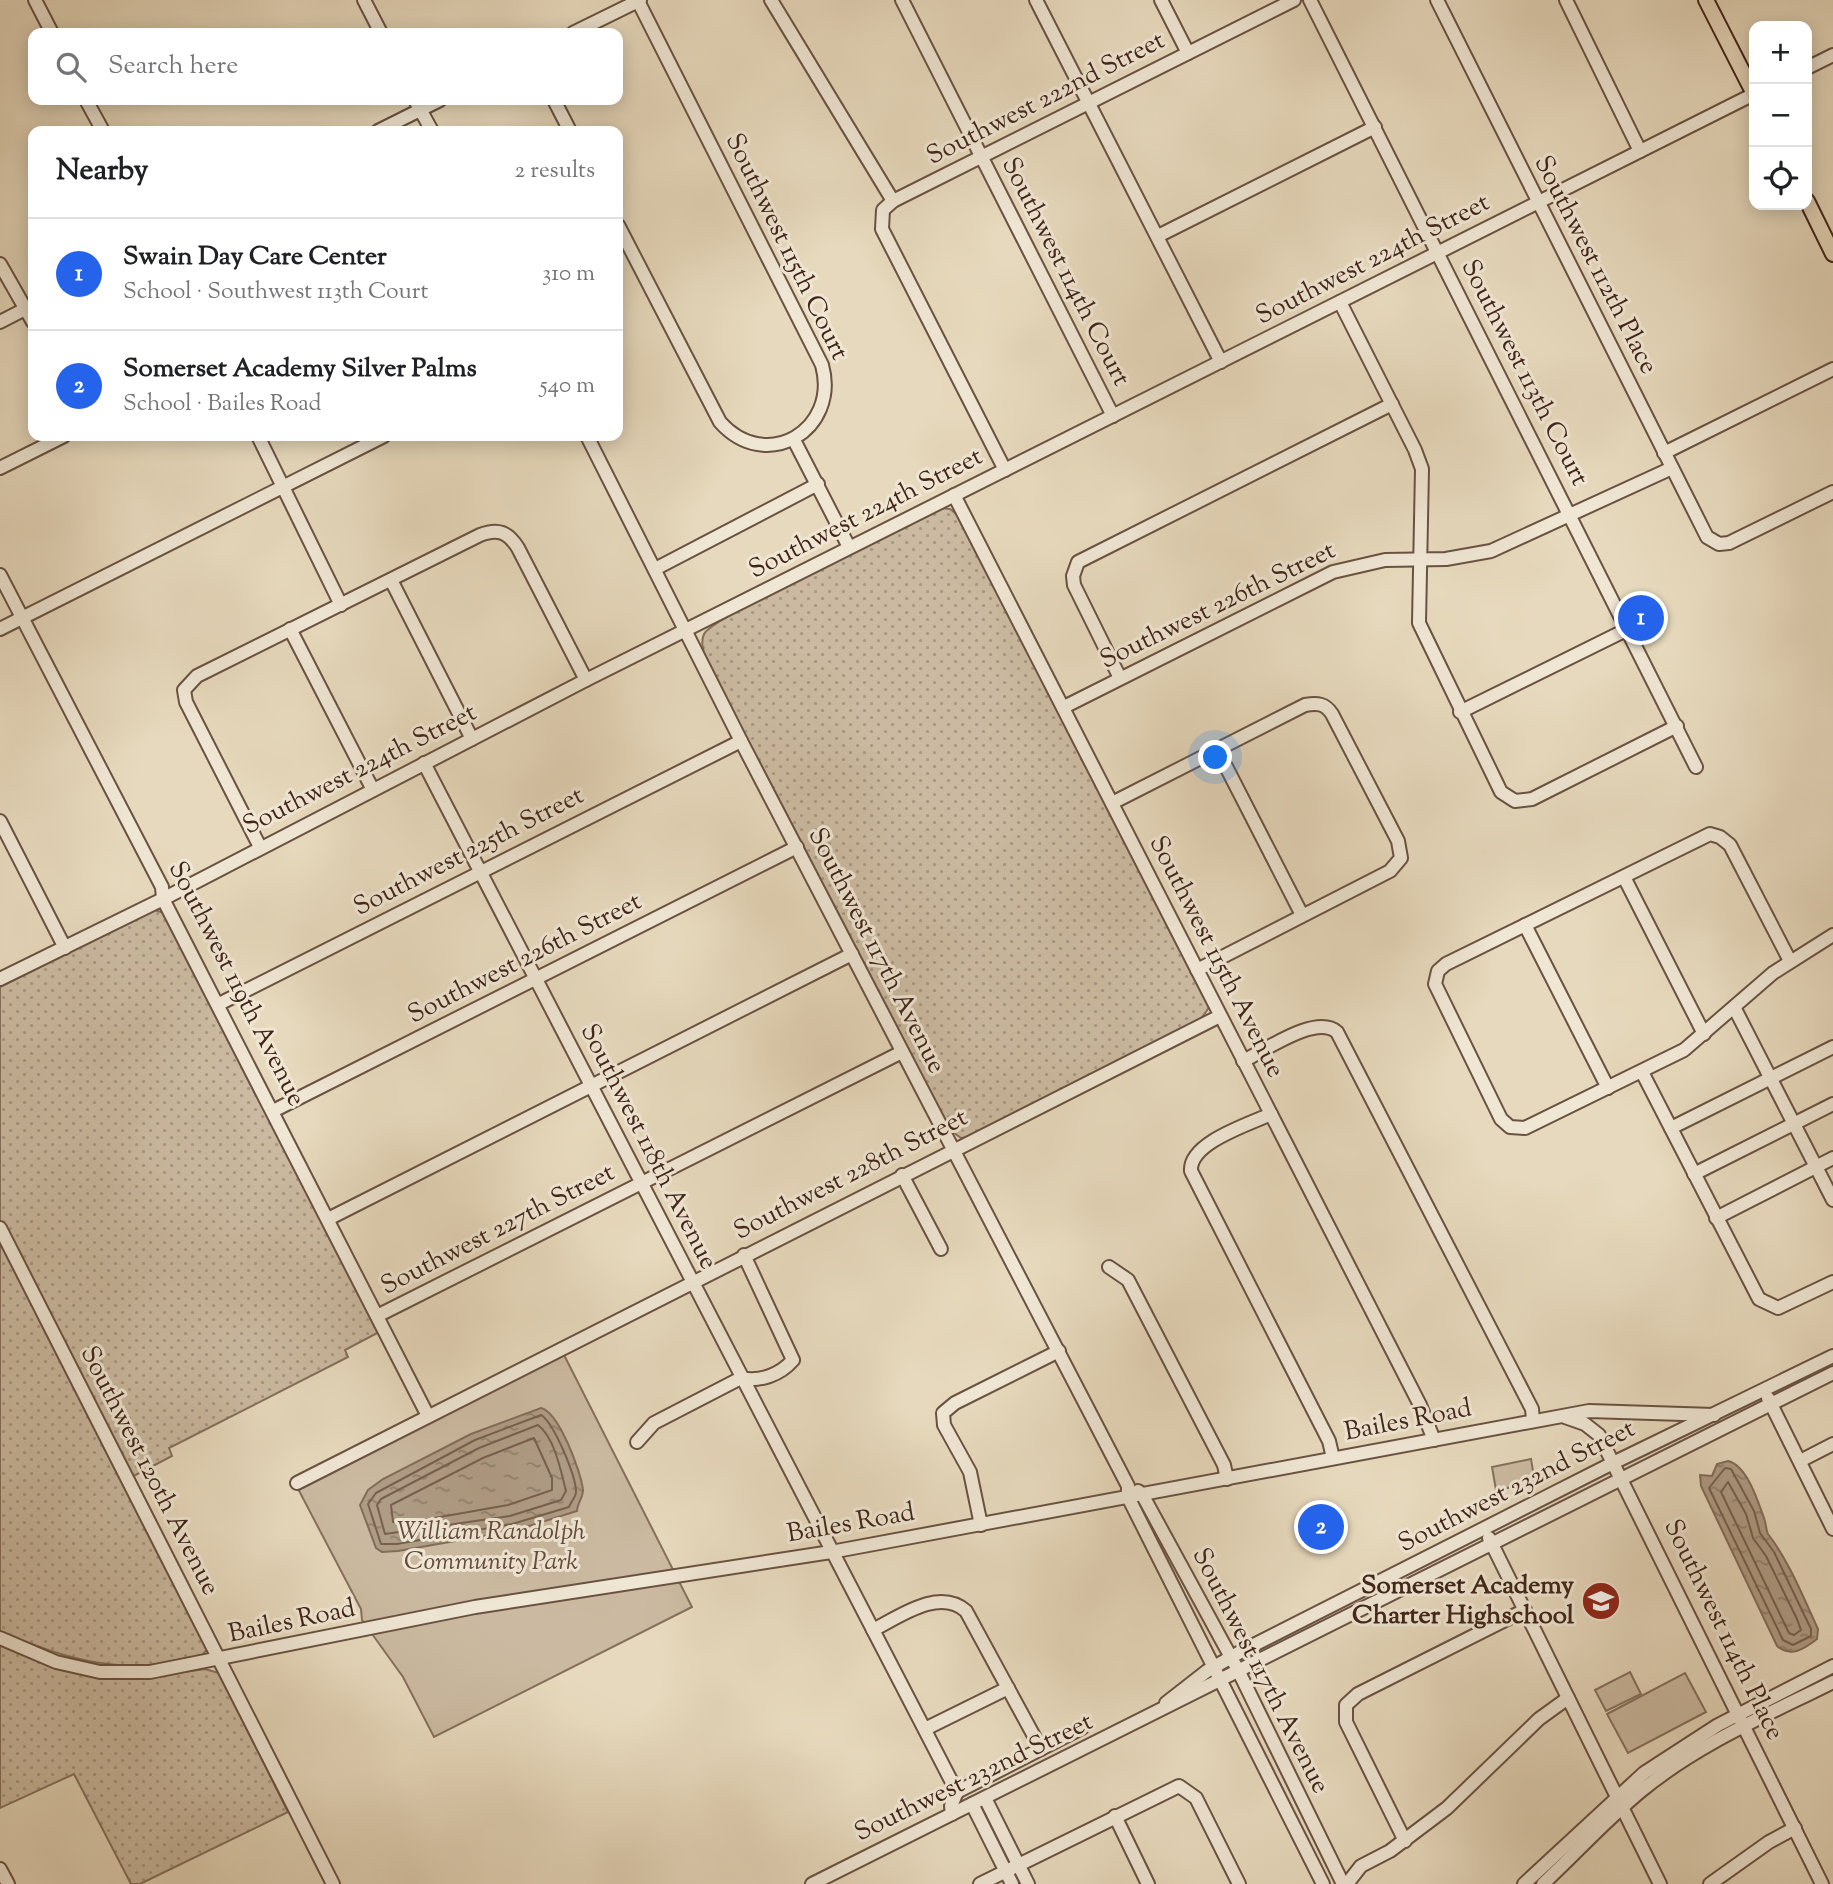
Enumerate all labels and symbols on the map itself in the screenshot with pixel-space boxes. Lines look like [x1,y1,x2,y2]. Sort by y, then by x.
street label: Southwest 222nd Street [920,23,1172,175]
street label: Southwest 115th Court [715,127,857,367]
street label: Southwest 112th Place [1524,149,1666,381]
street label: Southwest 114th Court [991,151,1139,393]
street label: Southwest 224th Street [1250,185,1496,335]
street label: Southwest 113th Court [1451,253,1597,493]
street label: Southwest 224th Street [743,439,989,589]
street label: Southwest 226th Street [1094,533,1342,679]
pin: 1 [1618,592,1664,644]
street label: Southwest 224th Street [237,695,483,845]
your location [1198,740,1232,774]
street label: Southwest 225th Street [347,778,591,926]
street label: Southwest 117th Avenue [798,822,954,1080]
street label: Southwest 115th Avenue [1139,830,1293,1084]
street label: Southwest 119th Avenue [158,855,314,1113]
street label: Southwest 226th Street [402,884,648,1034]
street label: Southwest 118th Avenue [570,1018,726,1276]
street label: Southwest 228th Street [728,1100,975,1250]
street label: Southwest 227th Street [375,1155,622,1305]
street label: Southwest 120th Avenue [70,1340,228,1602]
street label: Bailes Road [1341,1390,1475,1451]
street label: Southwest 232nd Street [1392,1411,1642,1563]
street label: Bailes Road [784,1495,918,1553]
pin: 2 [1298,1501,1344,1553]
street label: Southwest 114th Place [1653,1513,1793,1747]
park label: William Randolph Community Park [397,1514,586,1581]
street label: Southwest 117th Avenue [1182,1542,1338,1800]
place label: Somerset Academy Charter Highschool [1352,1568,1575,1635]
school or university icon: Somerset Academy Charter Highschool [1580,1580,1622,1622]
street label: Bailes Road [225,1590,359,1654]
street label: Southwest 232nd Street [848,1704,1100,1852]

